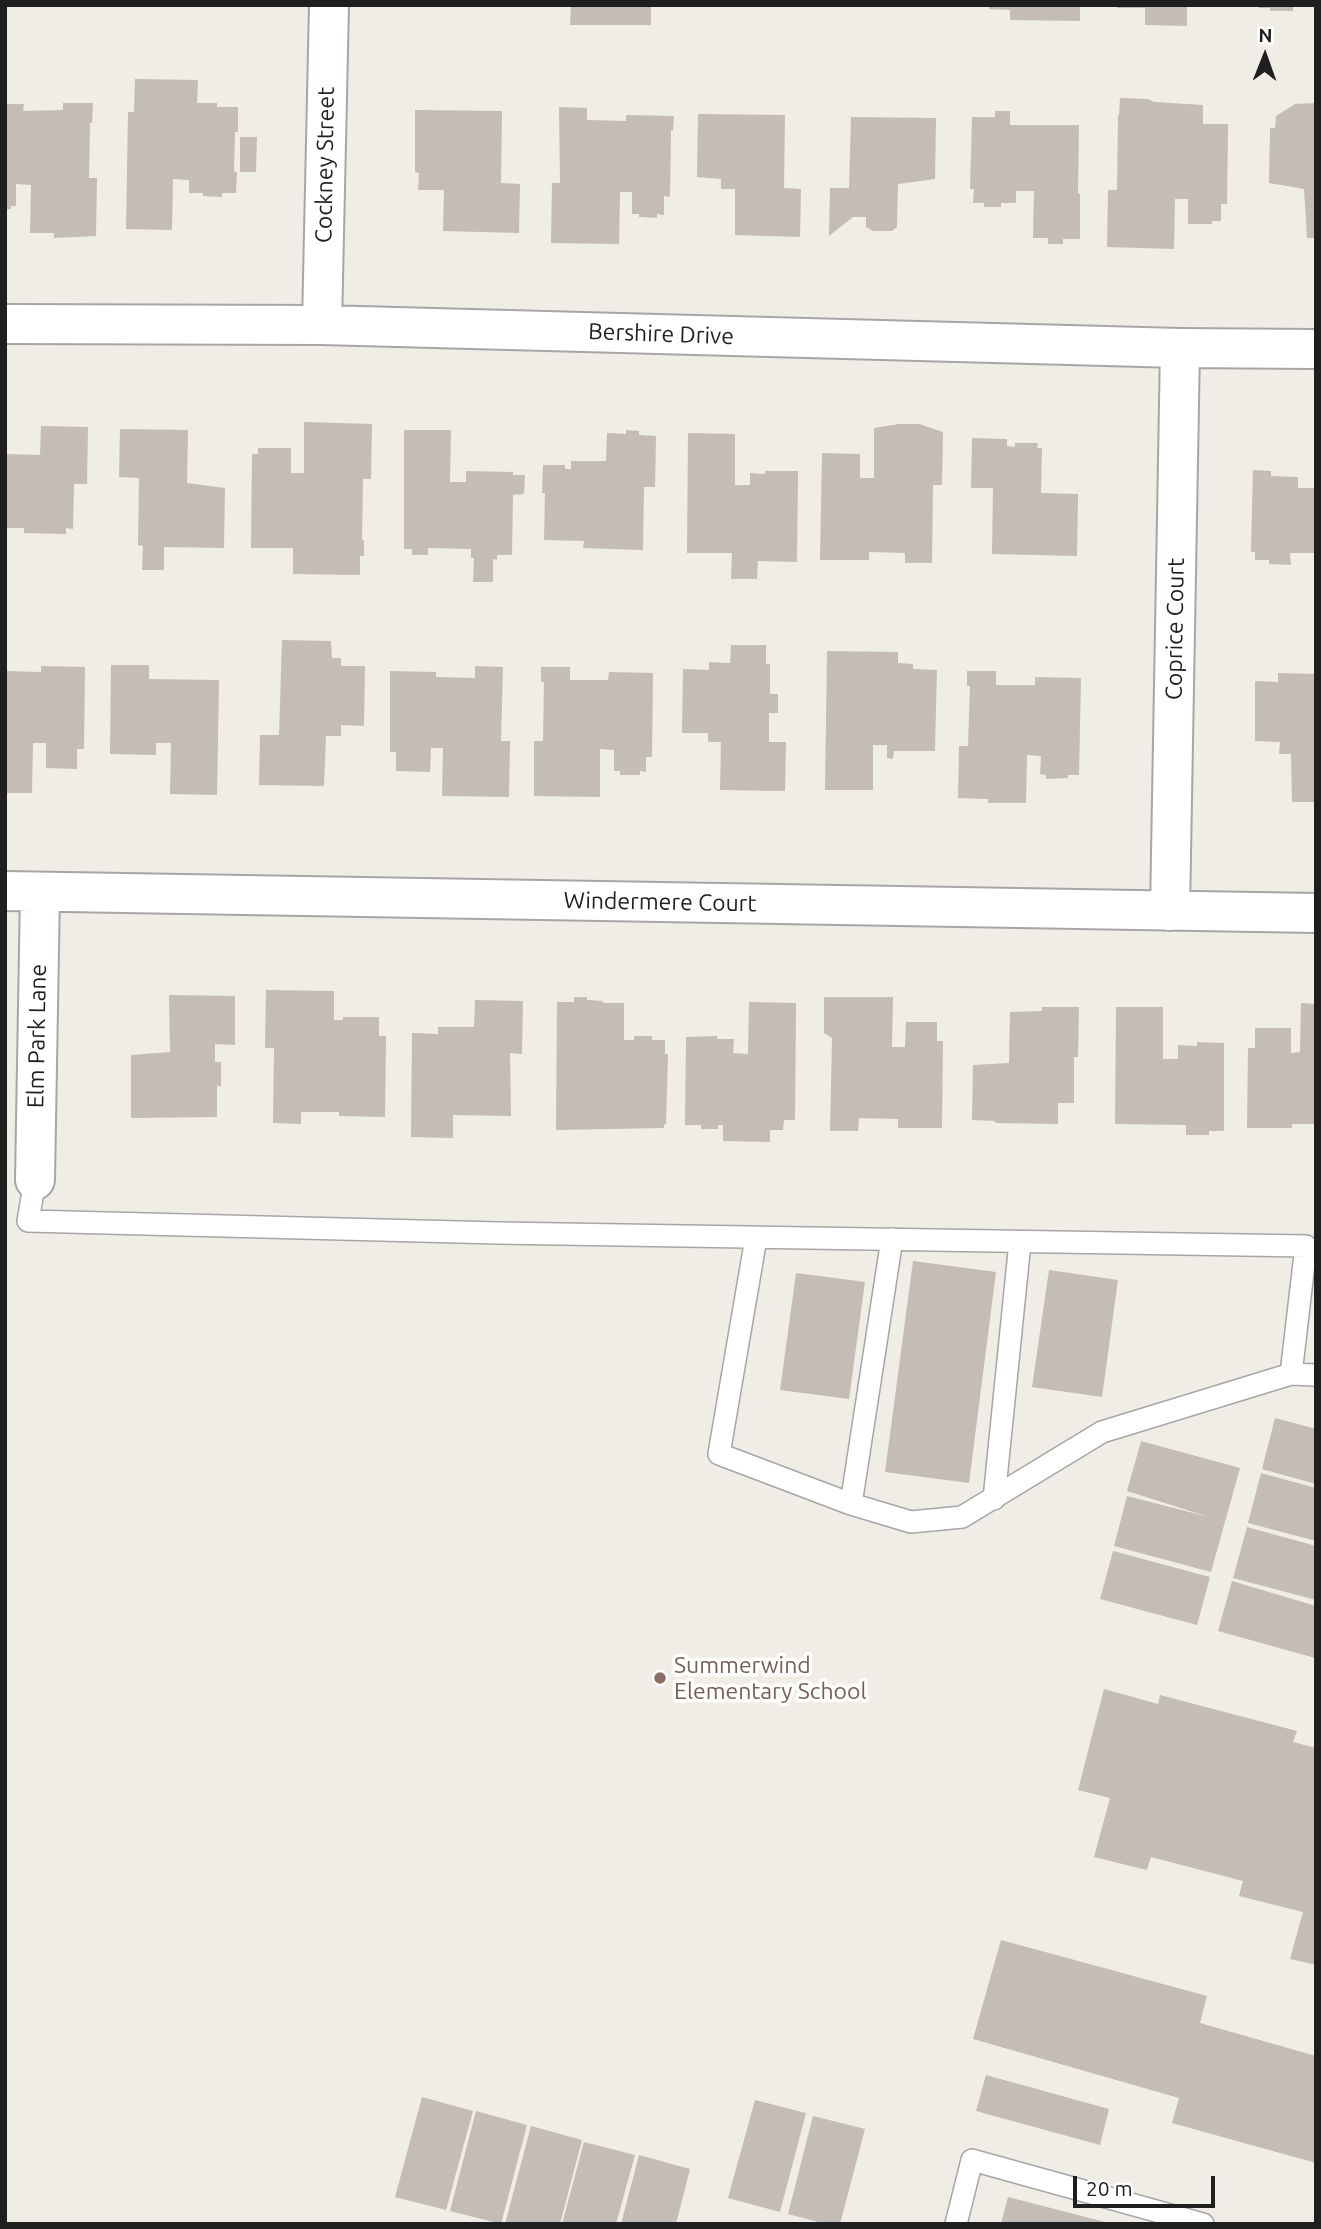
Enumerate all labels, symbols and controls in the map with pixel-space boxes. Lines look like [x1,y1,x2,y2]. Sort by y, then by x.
north arrow [1230,21,1300,91]
text: N [1258,24,1273,46]
street label: Cockney Street [310,87,340,243]
street label: Bershire Drive [588,318,734,350]
street label: Coprice Court [1160,558,1190,700]
street label: Windermere Court [563,887,757,917]
street label: Elm Park Lane [22,964,52,1108]
place label: Summerwind Elementary School [674,1651,867,1705]
marker: Summerwind Elementary School [652,1670,668,1686]
scale bar [1076,2162,1218,2206]
text: 20 m [1086,2176,1133,2200]

